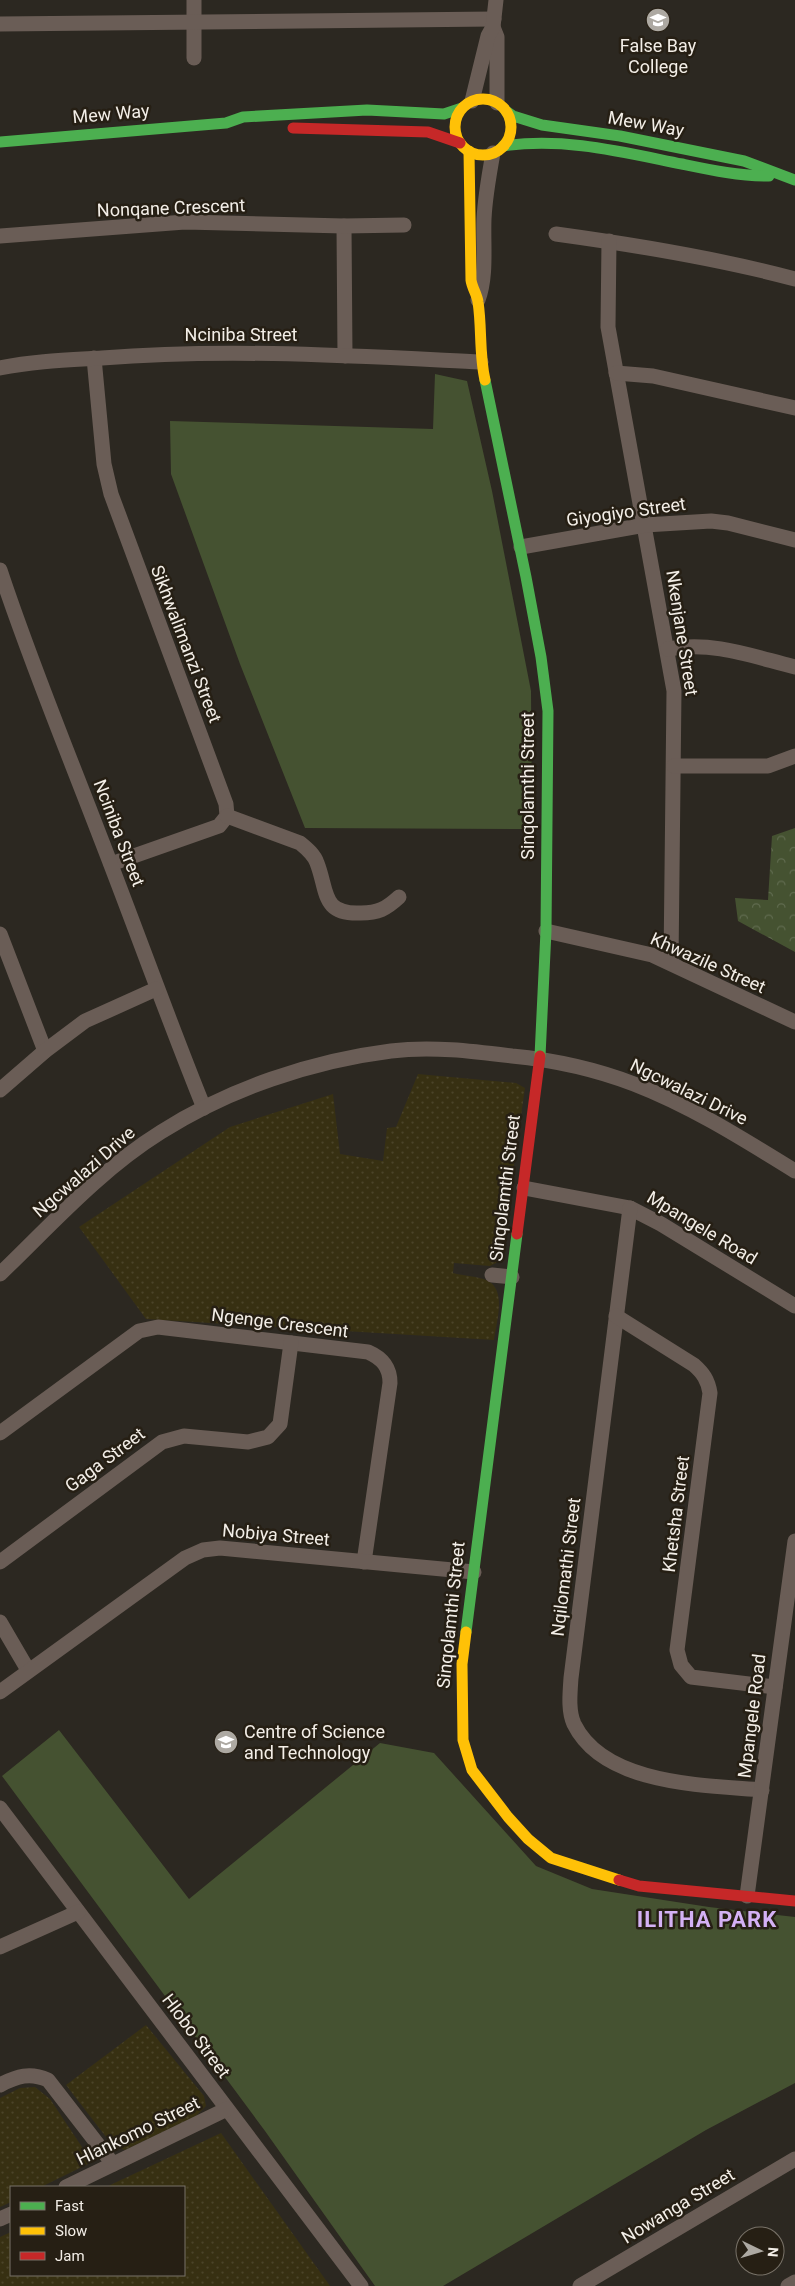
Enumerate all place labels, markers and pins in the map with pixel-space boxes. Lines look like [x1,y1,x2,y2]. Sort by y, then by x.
school or university icon: False Bay College [645,7,671,33]
place label: False Bay College [620,35,697,77]
place label: Centre of Science and Technology [244,1721,385,1763]
school or university icon: Centre of Science and Technology [213,1729,239,1755]

